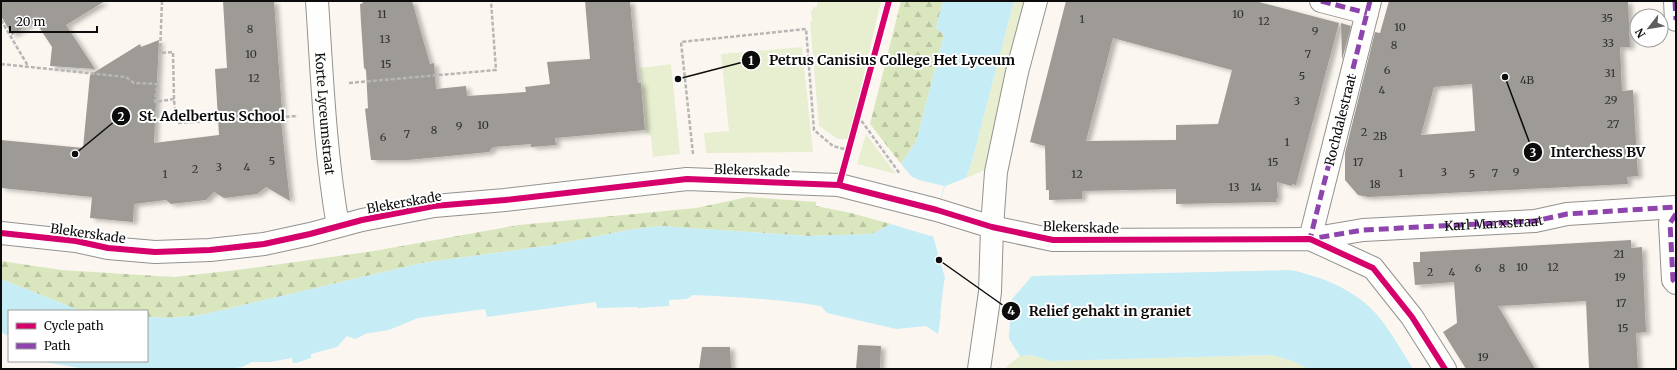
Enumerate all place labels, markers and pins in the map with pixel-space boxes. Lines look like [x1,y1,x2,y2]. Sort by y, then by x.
callout: Petrus Canisius College Het Lyceum [741,47,1024,73]
callout: St. Adelbertus School [111,103,294,129]
callout: Interchess BV [1523,139,1653,165]
callout: Relief gehakt in graniet [1001,298,1199,324]

